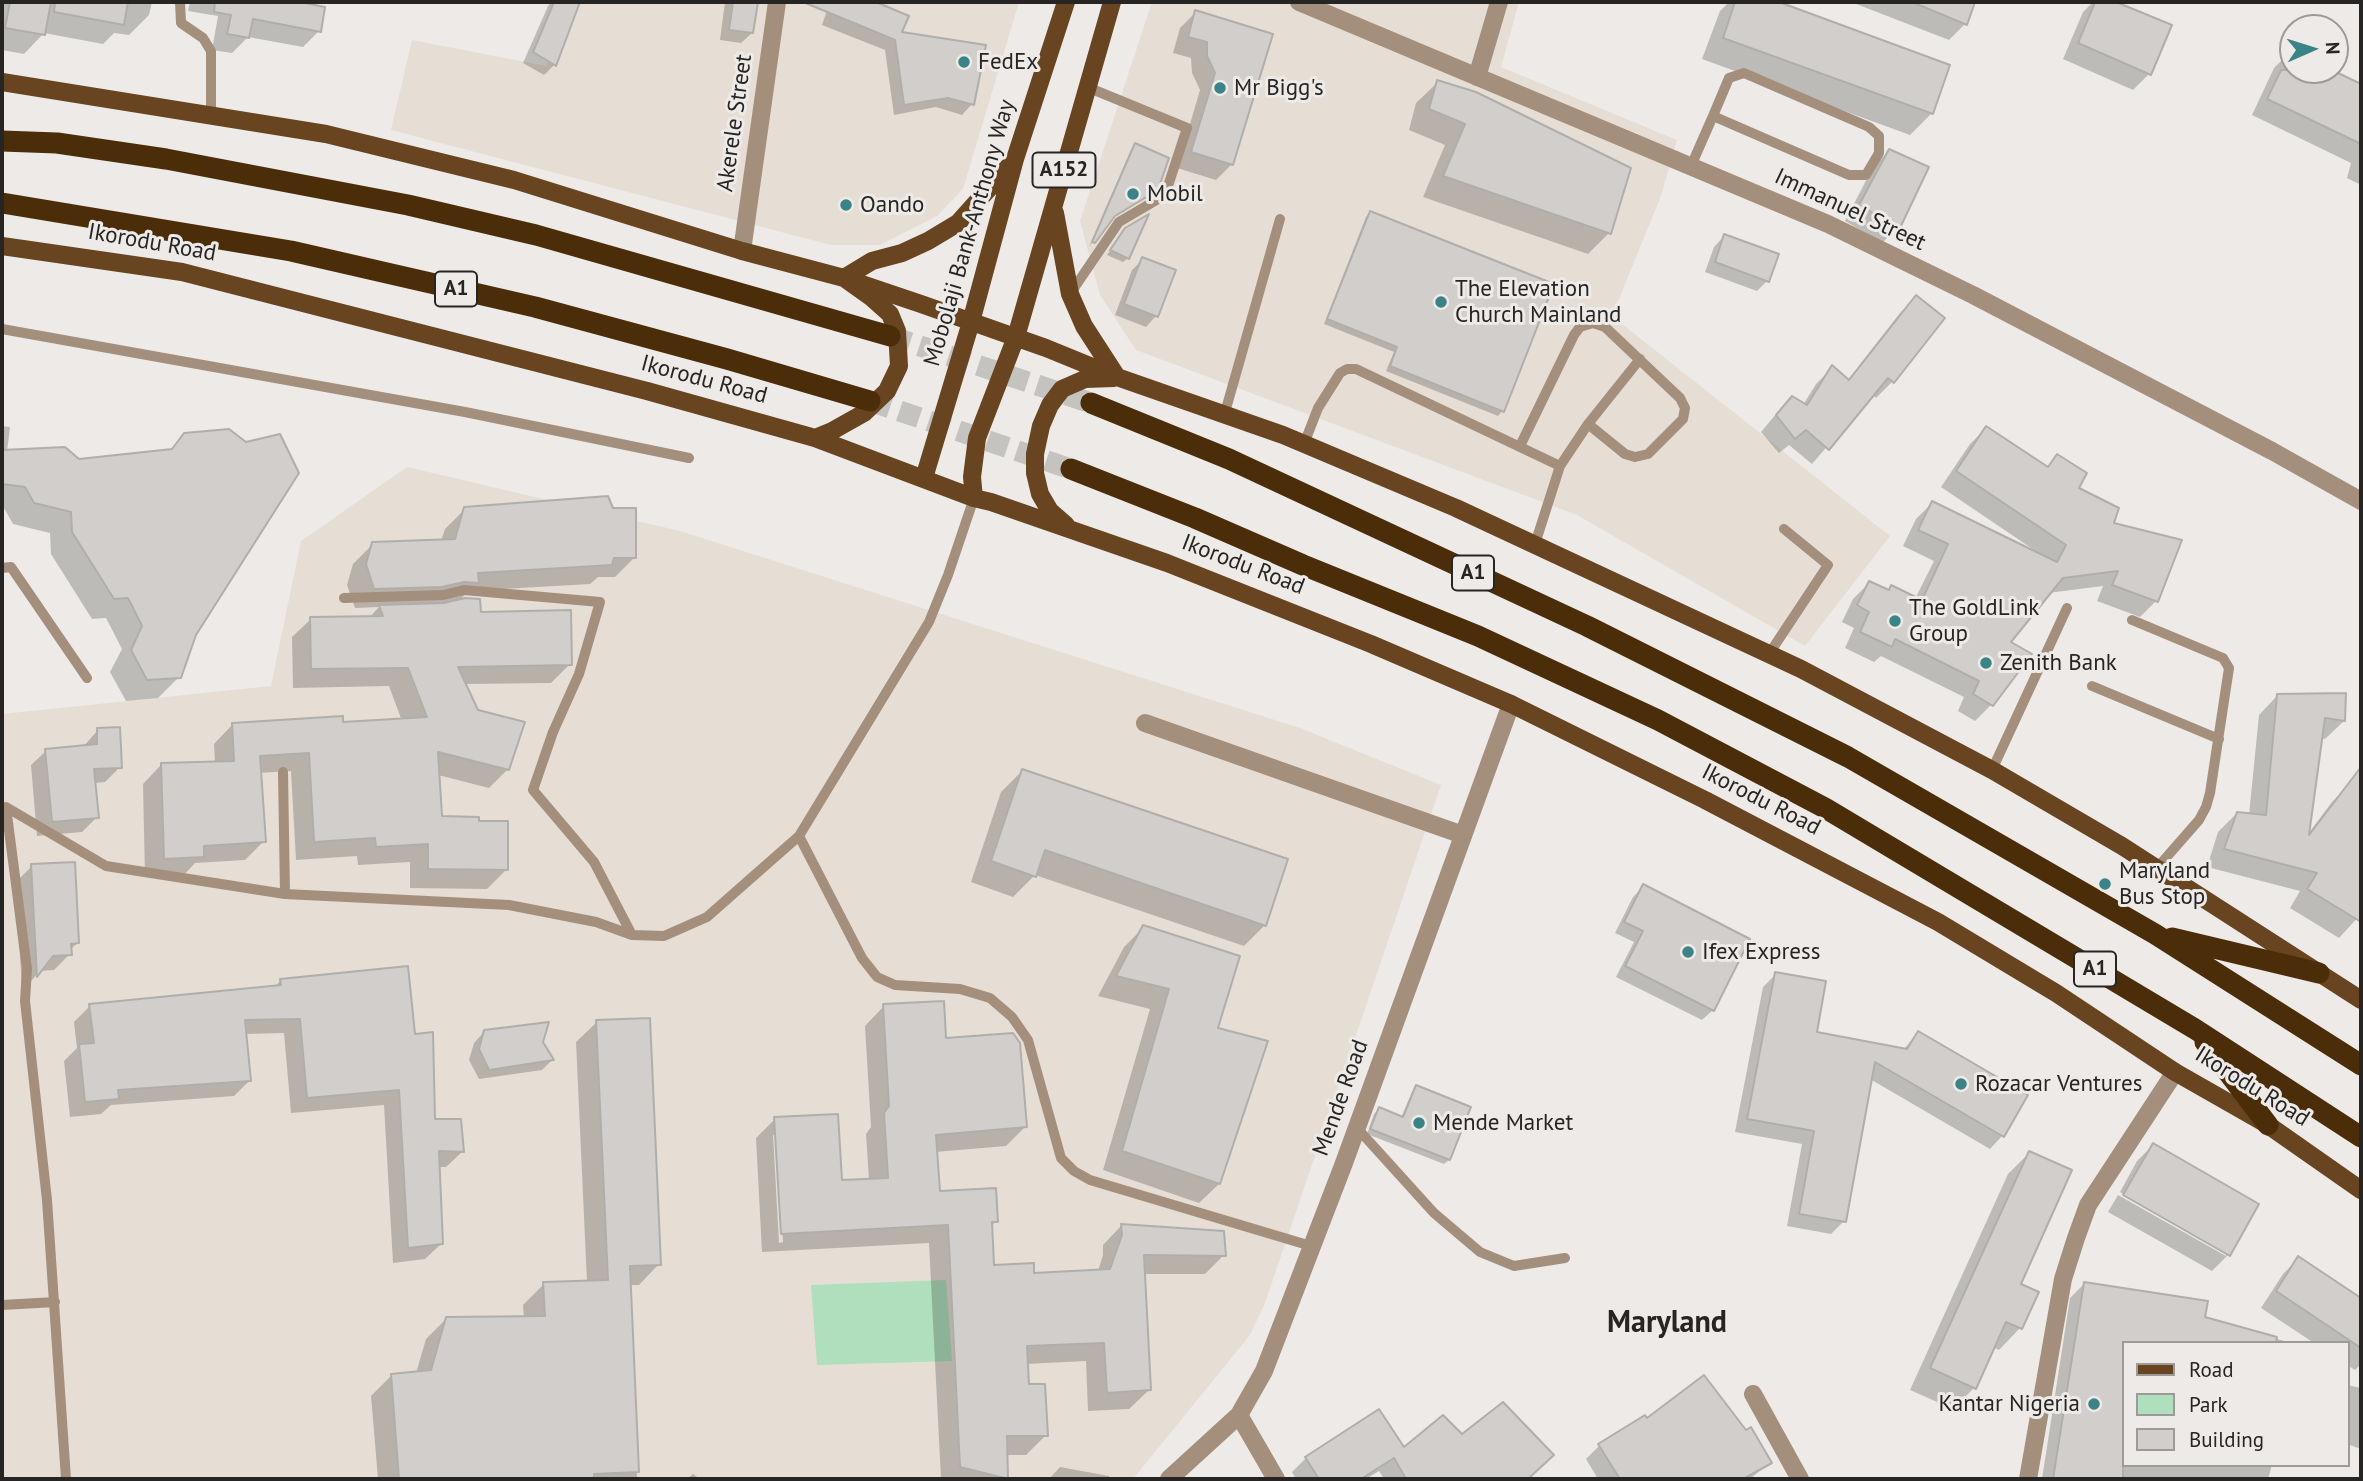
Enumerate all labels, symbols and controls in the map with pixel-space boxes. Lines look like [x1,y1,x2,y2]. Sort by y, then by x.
north arrow [2279,14,2349,84]
text: N [2321,41,2345,55]
place label: FedEx [978,48,1038,76]
street label: Akerele Street [712,52,758,194]
marker: FedEx [956,54,972,70]
place label: Mr Bigg's [1234,74,1324,102]
marker: Mr Bigg's [1212,80,1228,96]
street label: Mobolaji Bank-Anthony Way [919,97,1021,369]
road number: A152 [1032,152,1096,188]
street label: Immanuel Street [1770,163,1930,257]
place label: Mobil [1147,180,1203,208]
marker: Mobil [1125,186,1141,202]
place label: Oando [860,191,924,219]
marker: Oando [838,197,854,213]
street label: Ikorodu Road [86,218,218,268]
road number: A1 [435,272,477,306]
place label: The Elevation Church Mainland [1455,275,1621,329]
marker: The Elevation Church Mainland [1433,294,1449,310]
street label: Ikorodu Road [638,350,770,410]
street label: Ikorodu Road [1178,529,1308,601]
road number: A1 [1452,556,1494,590]
place label: The GoldLink Group [1909,594,2039,648]
marker: The GoldLink Group [1887,613,1903,629]
place label: Zenith Bank [2000,649,2117,677]
marker: Zenith Bank [1978,655,1994,671]
street label: Ikorodu Road [1697,758,1825,842]
place label: Maryland Bus Stop [2119,857,2210,911]
marker: Maryland Bus Stop [2097,876,2113,892]
place label: Ifex Express [1702,938,1820,966]
marker: Ifex Express [1680,944,1696,960]
road number: A1 [2074,951,2116,986]
street label: Mende Road [1307,1036,1375,1160]
street label: Ikorodu Road [2190,1041,2314,1133]
place label: Rozacar Ventures [1975,1070,2142,1098]
marker: Rozacar Ventures [1953,1076,1969,1092]
place label: Mende Market [1433,1109,1573,1137]
marker: Mende Market [1411,1115,1427,1131]
district label: Maryland [1607,1305,1727,1341]
legend [2122,1341,2349,1467]
text: Road [2189,1356,2233,1383]
place label: Kantar Nigeria [1938,1390,2080,1418]
text: Park [2189,1391,2228,1418]
marker: Kantar Nigeria [2086,1396,2102,1412]
text: Building [2189,1426,2264,1453]

